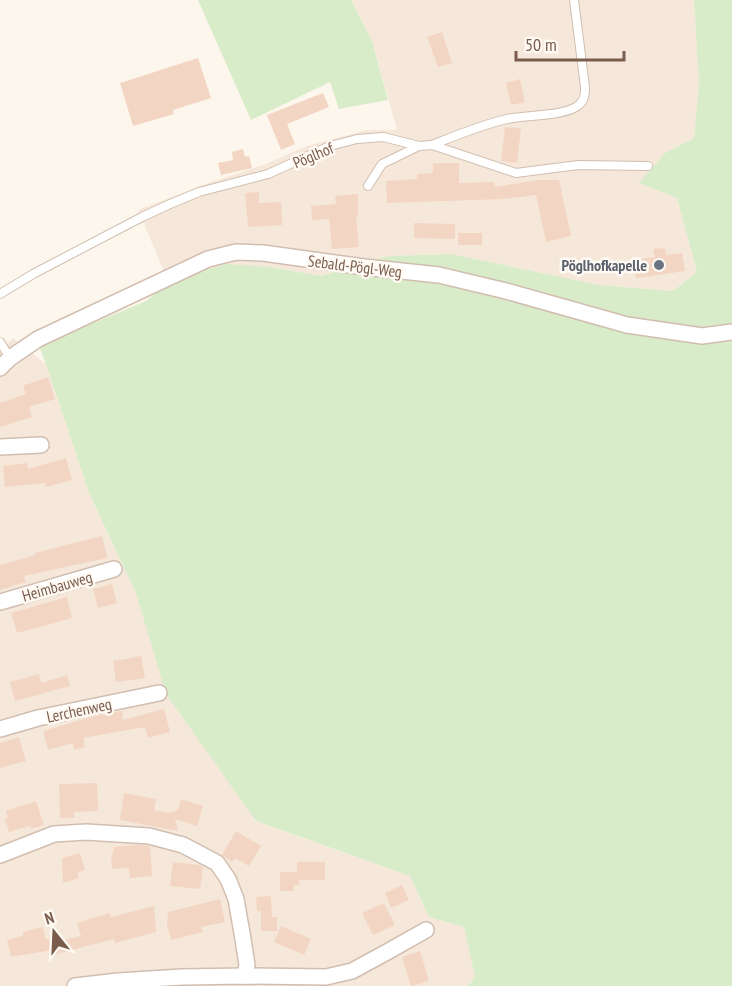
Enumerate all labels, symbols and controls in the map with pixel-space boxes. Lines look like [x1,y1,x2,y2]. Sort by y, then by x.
scale bar [516,24,624,62]
text: 50 m [525,33,557,56]
street label: Pöglhof [290,137,337,172]
street label: Sebald-Pögl-Weg [307,250,403,282]
place label: Pöglhofkapelle [562,255,647,275]
marker: Pöglhofkapelle [652,258,666,272]
street label: Heimbauweg [20,566,94,606]
street label: Lerchenweg [45,693,113,727]
north arrow [24,902,84,962]
text: N [42,907,57,929]

